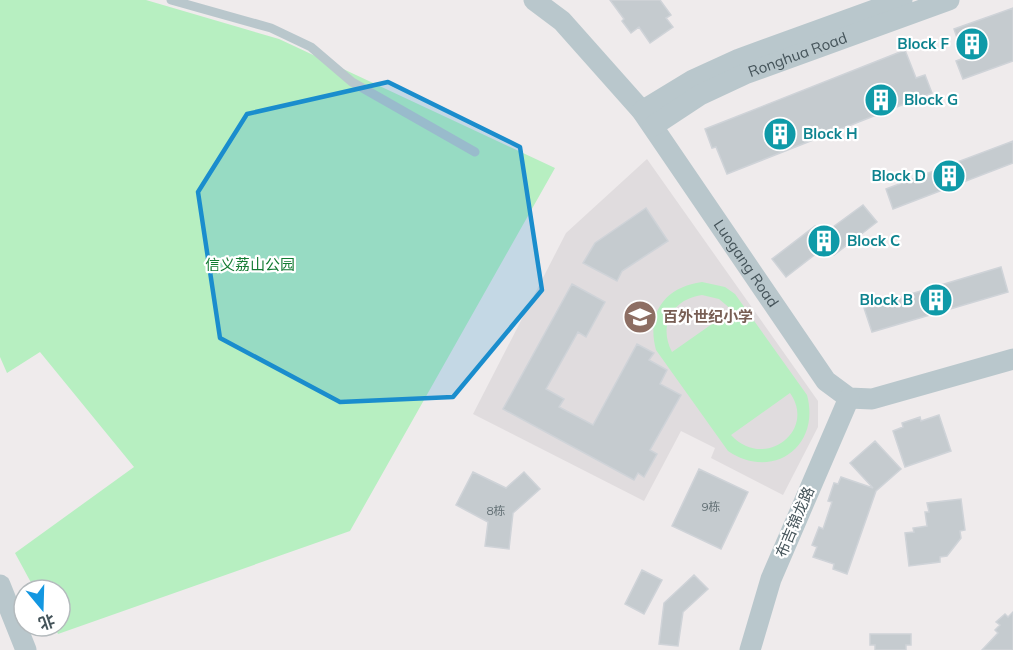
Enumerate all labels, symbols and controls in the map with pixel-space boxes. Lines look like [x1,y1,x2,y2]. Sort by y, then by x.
building icon: Block F [954,26,990,62]
street label: Ronghua Road [745,28,850,81]
place label: Block F [897,34,949,53]
building icon: Block G [863,82,899,118]
place label: Block G [904,90,958,109]
building icon: Block H [762,116,798,152]
place label: Block H [803,124,858,143]
building icon: Block D [931,158,967,194]
place label: Block D [871,166,926,185]
street label: Luogang Road [710,216,783,311]
building icon: Block C [806,223,842,259]
place label: Block C [847,231,900,250]
park label: 信义荔山公园 [205,255,295,274]
building icon: Block B [918,282,954,318]
place label: Block B [860,290,913,309]
school or university icon: 百外世纪小学 [622,299,658,335]
place label: 百外世纪小学 [663,307,753,326]
street label: 布吉锦龙路 [771,484,818,560]
house number: 9栋 [701,499,721,514]
house number: 8栋 [486,503,506,518]
north arrow [12,578,72,638]
text: 北 [36,610,58,634]

